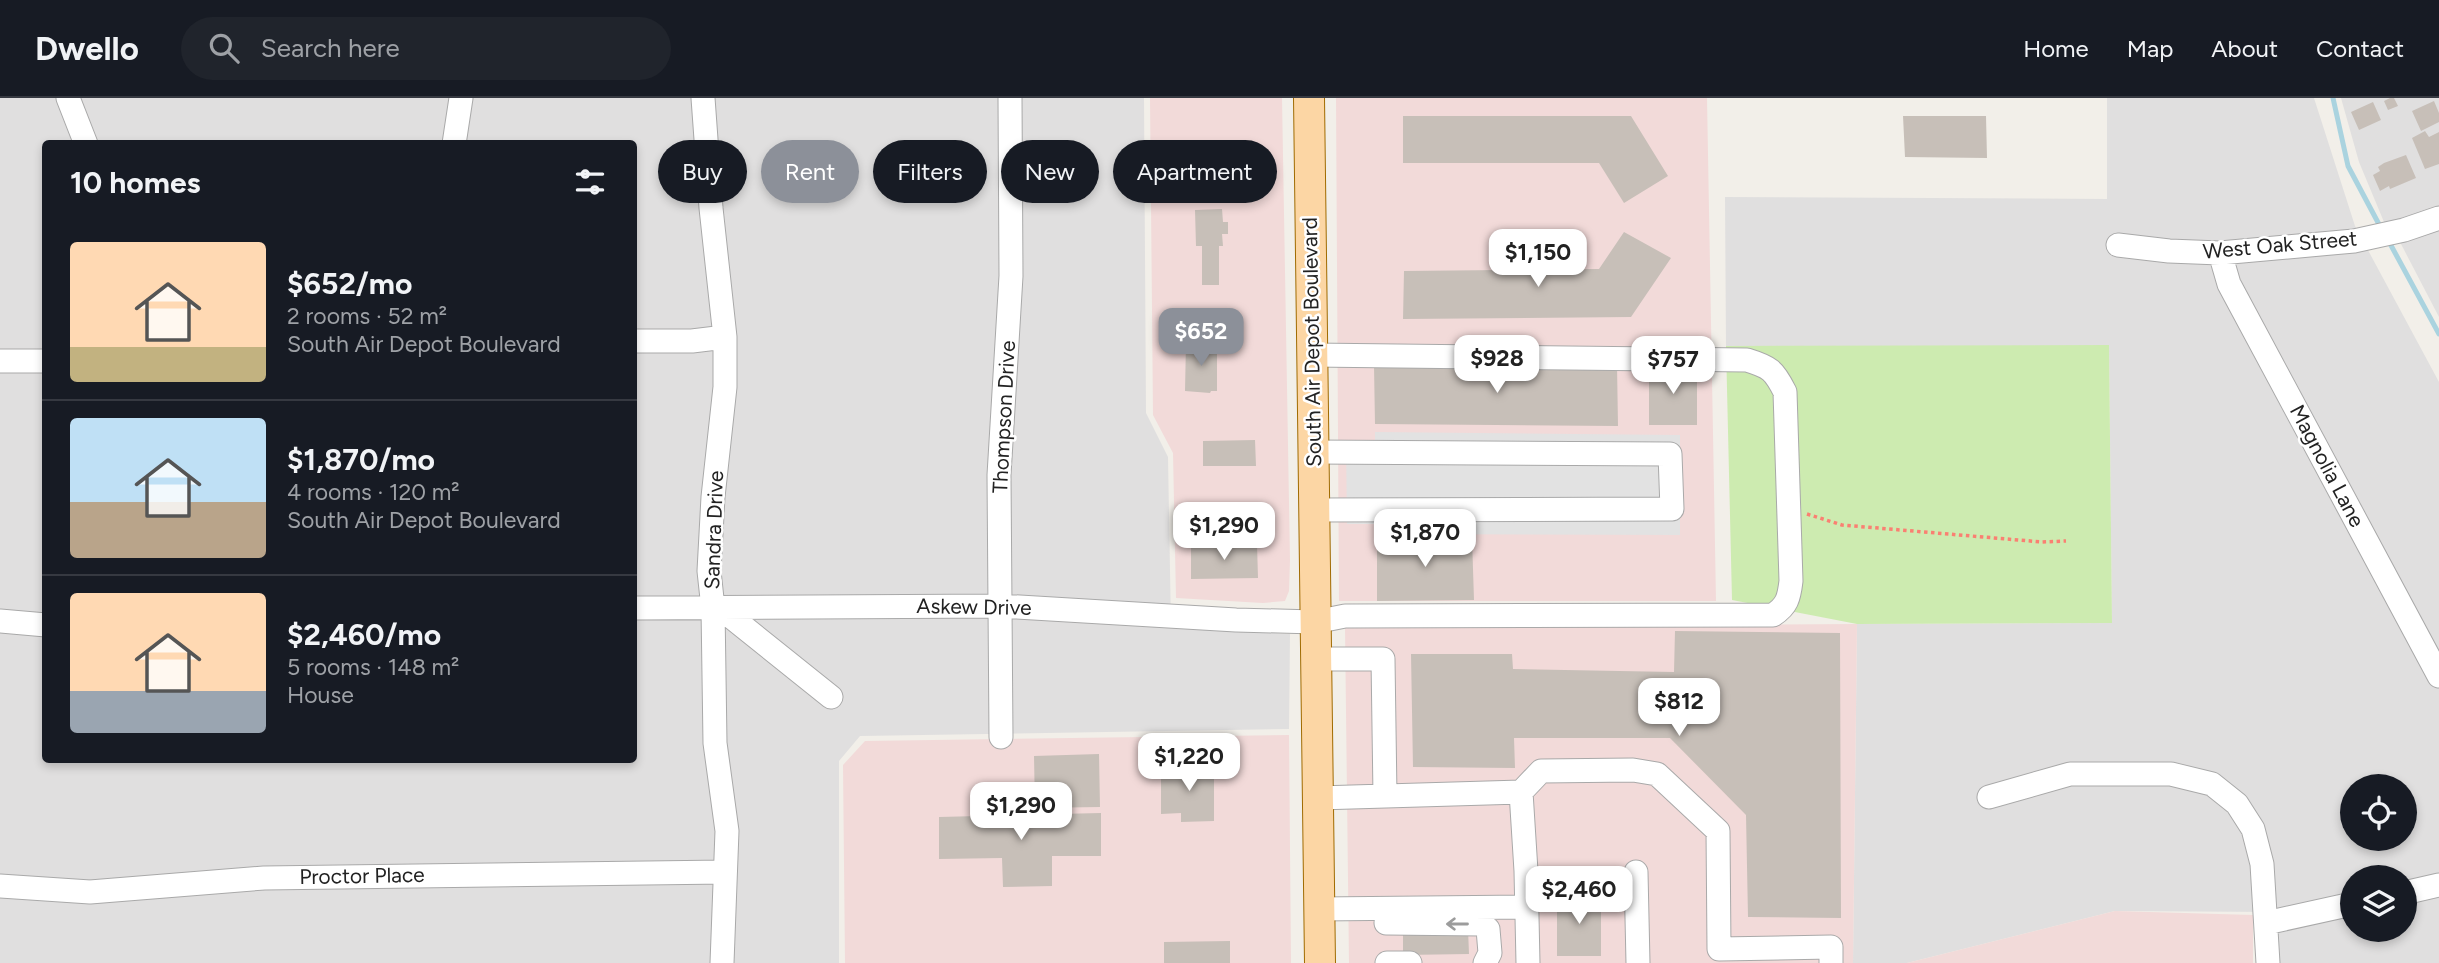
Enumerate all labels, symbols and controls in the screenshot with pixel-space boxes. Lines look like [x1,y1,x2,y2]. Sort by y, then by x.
search box [181,17,671,80]
text: Dwello [35,29,139,68]
icon: search [205,29,243,67]
text: Search here [261,32,400,64]
text: Home [2023,34,2089,63]
text: Map [2127,34,2173,63]
text: About [2211,34,2278,63]
text: Contact [2316,34,2404,63]
chip: Buy [658,140,747,203]
chip: Rent [761,140,859,203]
chip: Filters [873,140,987,203]
chip: New [1001,140,1099,203]
chip: Apartment [1113,140,1277,203]
icon: filters [571,163,609,201]
text: 10 homes [70,164,201,201]
street label: South Air Depot Boulevard [1297,217,1326,467]
street label: West Oak Street [2202,225,2358,264]
pin: $1,150 [1481,230,1595,289]
text: $1,150 [1505,238,1571,266]
text: $652/mo [287,265,412,302]
icon: home [126,270,210,354]
text: 2 rooms · 52 m² [287,302,447,330]
pin: $652 [1160,308,1242,368]
text: $652 [1175,317,1227,345]
text: South Air Depot Boulevard [287,330,561,358]
pin: $928 [1456,336,1538,395]
pin: $757 [1632,336,1714,396]
street label: Thompson Drive [987,340,1020,494]
text: $928 [1470,344,1524,372]
text: $757 [1647,345,1699,373]
street label: Magnolia Lane [2285,400,2370,531]
text: $1,870/mo [287,441,435,478]
icon: home [126,446,210,530]
street label: Sandra Drive [699,470,728,590]
text: 4 rooms · 120 m² [287,478,460,506]
pin: $1,290 [1167,503,1281,562]
text: South Air Depot Boulevard [287,506,561,534]
pin: $1,870 [1368,510,1482,569]
text: $1,290 [1189,511,1259,539]
text: $1,870 [1390,518,1460,546]
street label: Askew Drive [916,593,1032,620]
text: $2,460/mo [287,616,441,653]
icon: home [126,621,210,705]
text: 5 rooms · 148 m² [287,653,459,681]
pin: $812 [1638,678,1720,738]
text: House [287,681,354,709]
text: $812 [1654,687,1704,715]
pin: $1,220 [1132,734,1246,793]
text: $1,220 [1154,742,1224,770]
map controls [2340,774,2417,942]
button: locate [2340,774,2417,851]
pin: $1,290 [964,782,1078,842]
text: $1,290 [986,791,1056,819]
street label: Proctor Place [299,862,425,889]
button: layers [2340,865,2417,942]
pin: $2,460 [1522,866,1636,926]
text: $2,460 [1542,875,1616,903]
one-way arrow [1446,917,1469,931]

